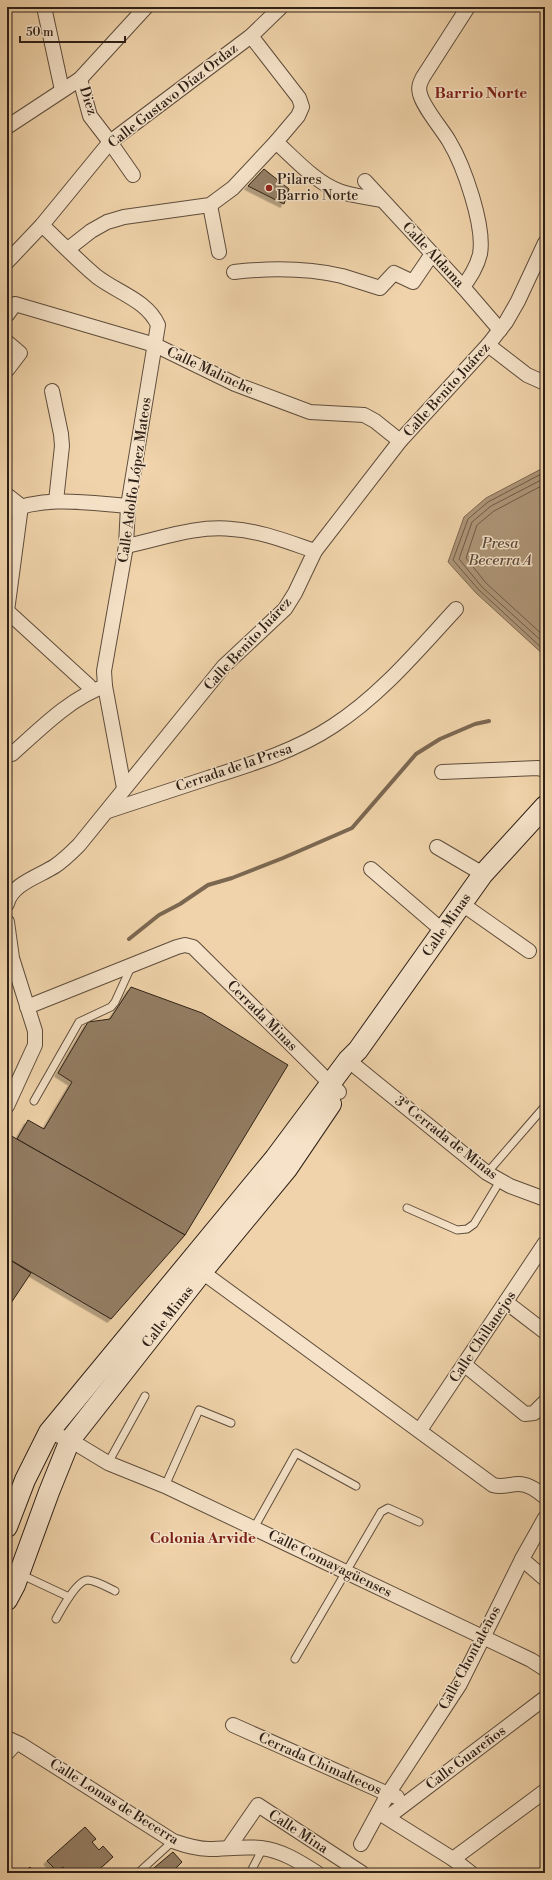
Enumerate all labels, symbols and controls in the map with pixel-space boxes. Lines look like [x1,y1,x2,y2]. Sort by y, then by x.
scale bar [20,18,125,44]
text: 50 m [26,25,54,40]
street label: Calle Gustavo Díaz Ordaz [104,40,242,152]
street label: Diez [75,84,101,118]
district label: Barrio Norte [435,84,527,103]
place label: Pilares Barrio Norte [276,171,358,205]
marker: Pilares Barrio Norte [264,183,274,193]
street label: Calle Aldama [398,218,469,292]
street label: Calle Benito Juárez [400,339,494,441]
street label: Calle Malinche [164,343,256,399]
street label: Calle Adolfo López Mateos [114,396,156,564]
water label: Presa Becerra A [467,534,532,570]
street label: Calle Benito Juárez [200,593,296,694]
street label: Cerrada de la Presa [173,739,295,796]
street label: Calle Minas [419,890,475,960]
street label: Cerrada Minas [223,977,301,1055]
street label: 3ª Cerrada de Minas [391,1092,501,1184]
street label: Calle Minas [138,1282,198,1352]
street label: Calle Chillanejos [446,1288,520,1386]
street label: Calle Comayagüenses [265,1526,395,1602]
district label: Colonia Arvide [150,1529,256,1548]
street label: Calle Chontaleños [435,1603,505,1713]
street label: Calle Guareños [422,1722,510,1794]
street label: Cerrada Chimaltecos [256,1729,384,1799]
street label: Calle Lomas de Becerra [46,1755,183,1850]
street label: Calle Mina [265,1806,332,1858]

